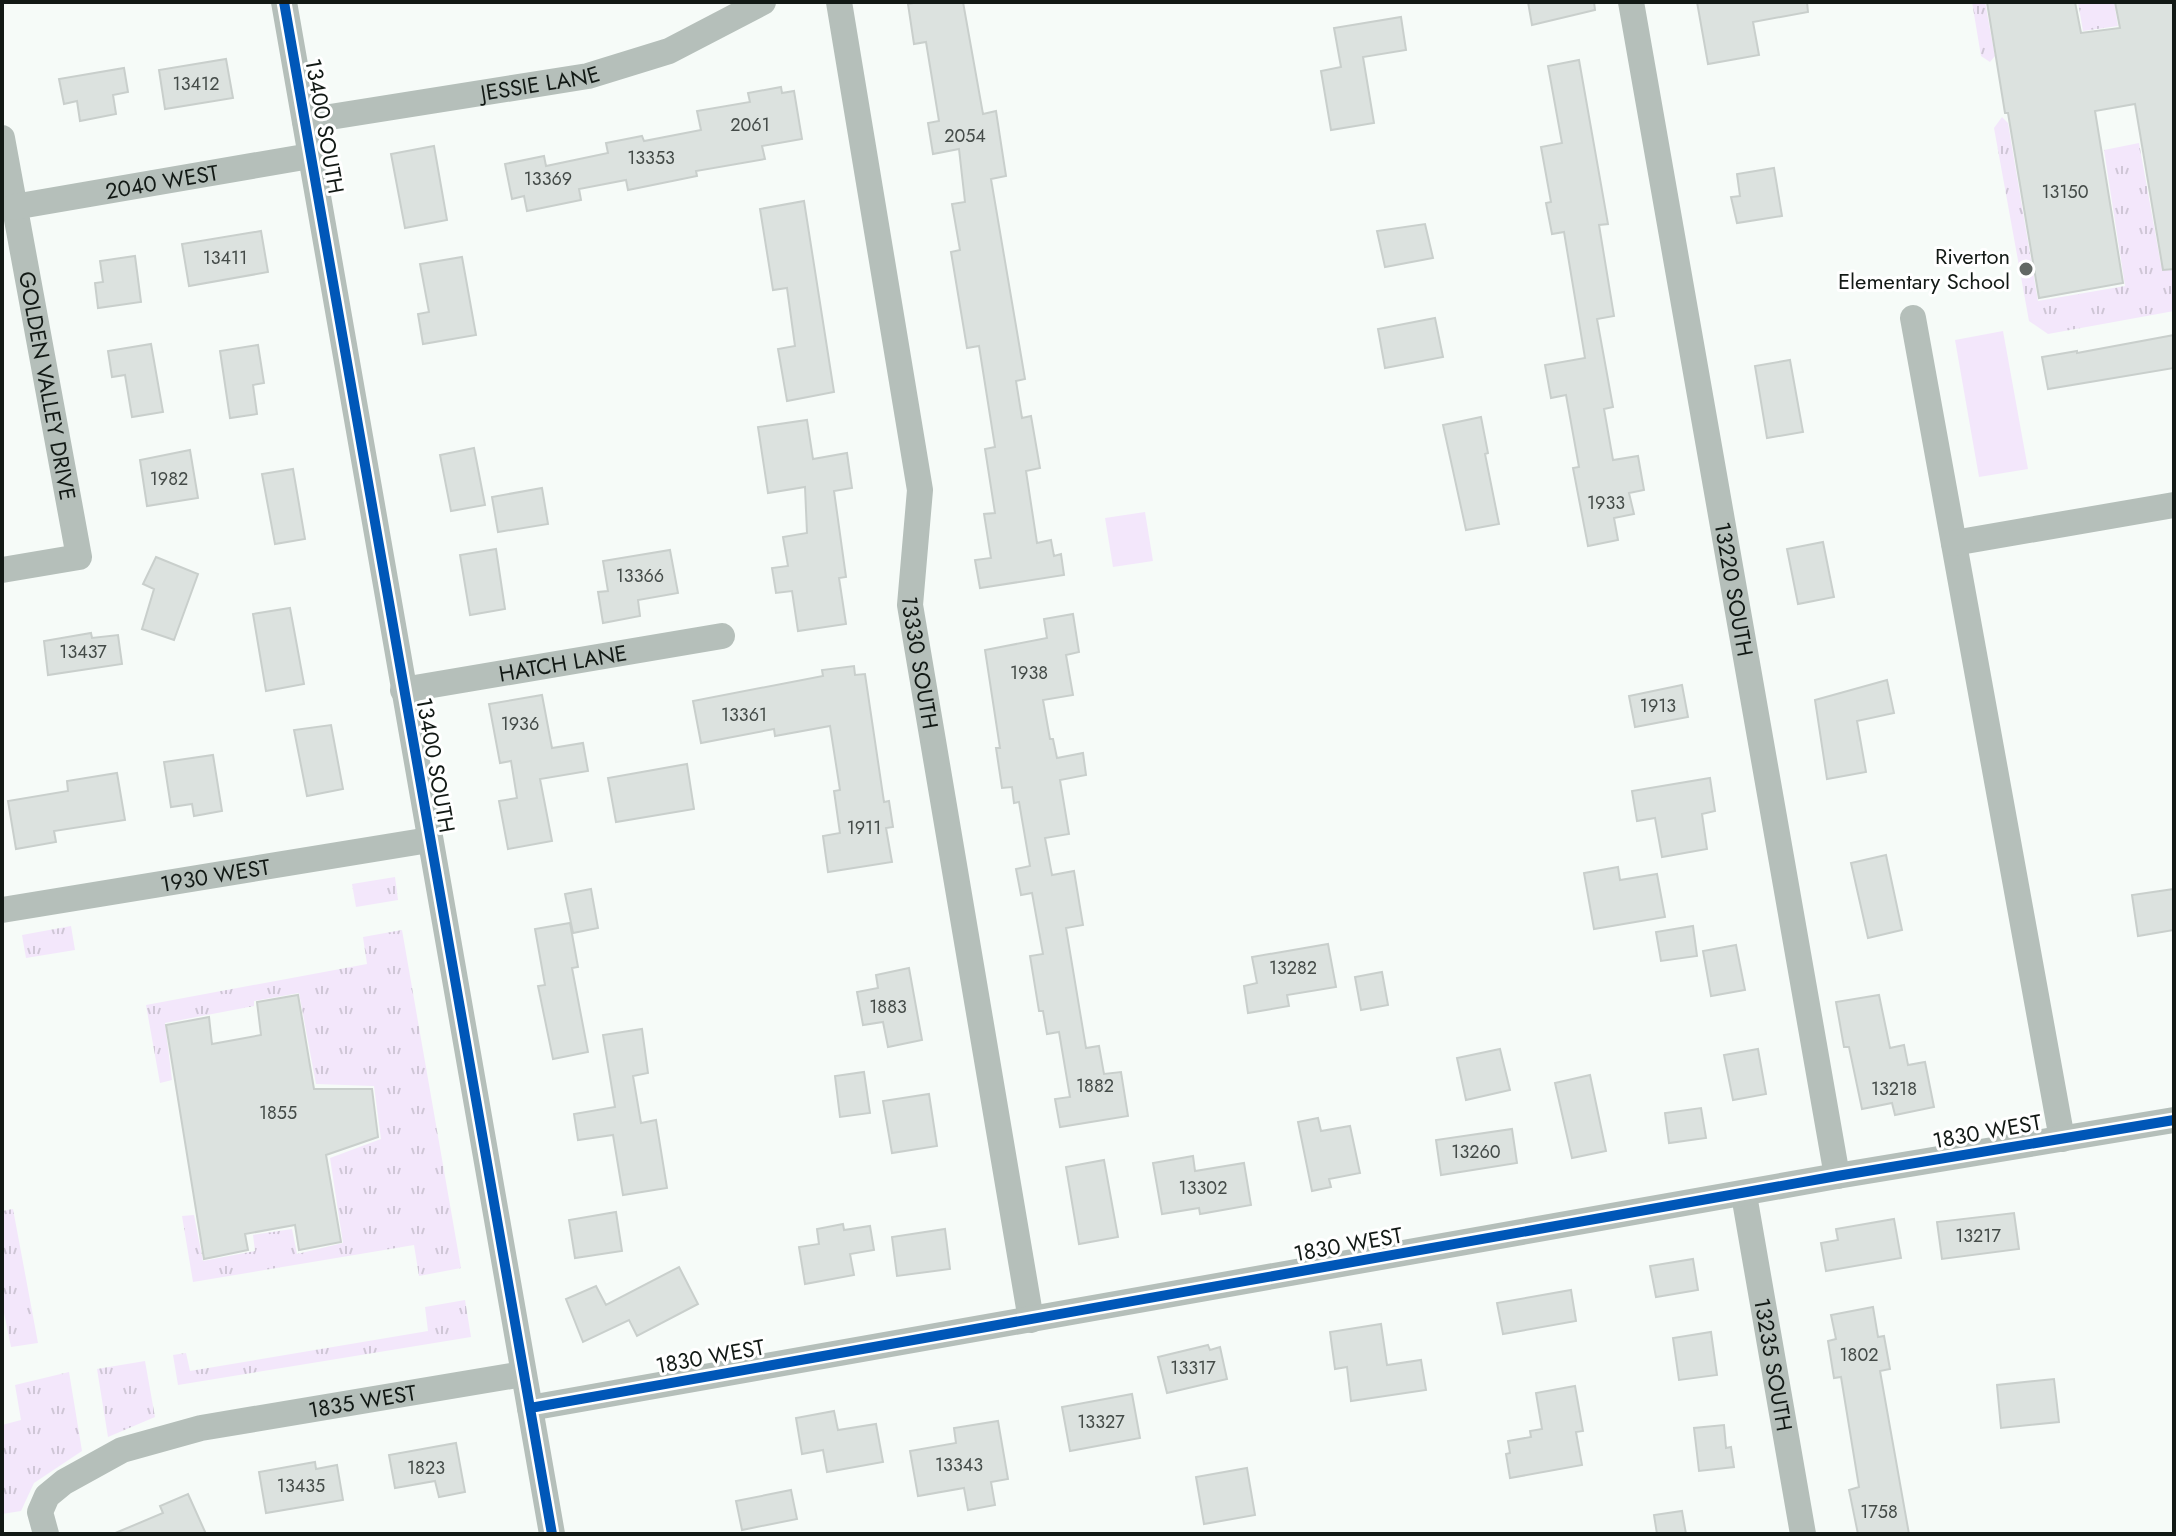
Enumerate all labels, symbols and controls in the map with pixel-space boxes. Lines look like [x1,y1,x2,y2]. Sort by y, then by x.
street label: 13400 SOUTH [297,56,353,196]
street label: JESSIE LANE [475,57,604,109]
house number: 13412 [173,71,219,97]
house number: 2061 [730,112,770,138]
house number: 2054 [944,123,986,149]
house number: 13353 [627,145,675,171]
street label: 2040 WEST [103,156,222,207]
house number: 13369 [524,166,572,192]
house number: 13150 [2042,179,2089,205]
place label: Riverton Elementary School [1838,240,2010,297]
house number: 13411 [203,245,247,271]
marker: Riverton Elementary School [2017,260,2035,278]
street label: GOLDEN VALLEY DRIVE [11,269,84,503]
house number: 1982 [150,466,188,492]
house number: 1933 [1587,490,1625,516]
street label: 13220 SOUTH [1706,519,1762,659]
house number: 13366 [616,563,664,589]
street label: 13330 SOUTH [894,594,947,731]
street label: HATCH LANE [496,636,629,690]
house number: 13437 [59,639,107,665]
house number: 1938 [1010,660,1048,686]
house number: 1913 [1640,693,1676,719]
street label: 13400 SOUTH [408,695,464,835]
house number: 13361 [721,702,767,728]
house number: 1936 [501,711,539,737]
house number: 1911 [847,815,881,841]
street label: 1930 WEST [158,850,273,900]
house number: 13282 [1269,955,1317,981]
house number: 1883 [869,994,907,1020]
house number: 1882 [1076,1073,1114,1099]
house number: 13218 [1871,1076,1917,1102]
house number: 1855 [259,1100,297,1126]
street label: 1830 WEST [1930,1106,2045,1156]
house number: 13260 [1451,1139,1501,1165]
house number: 13302 [1179,1175,1227,1201]
street label: 1830 WEST [1291,1219,1406,1269]
house number: 13217 [1955,1223,2001,1249]
street label: 13235 SOUTH [1746,1295,1801,1434]
street label: 1830 WEST [653,1331,768,1381]
house number: 1802 [1840,1342,1878,1368]
house number: 13317 [1170,1355,1216,1381]
street label: 1835 WEST [306,1376,419,1426]
house number: 13327 [1077,1409,1125,1435]
house number: 13343 [935,1452,983,1478]
house number: 1823 [407,1455,445,1481]
house number: 13435 [277,1473,325,1499]
house number: 1758 [1860,1499,1898,1525]

